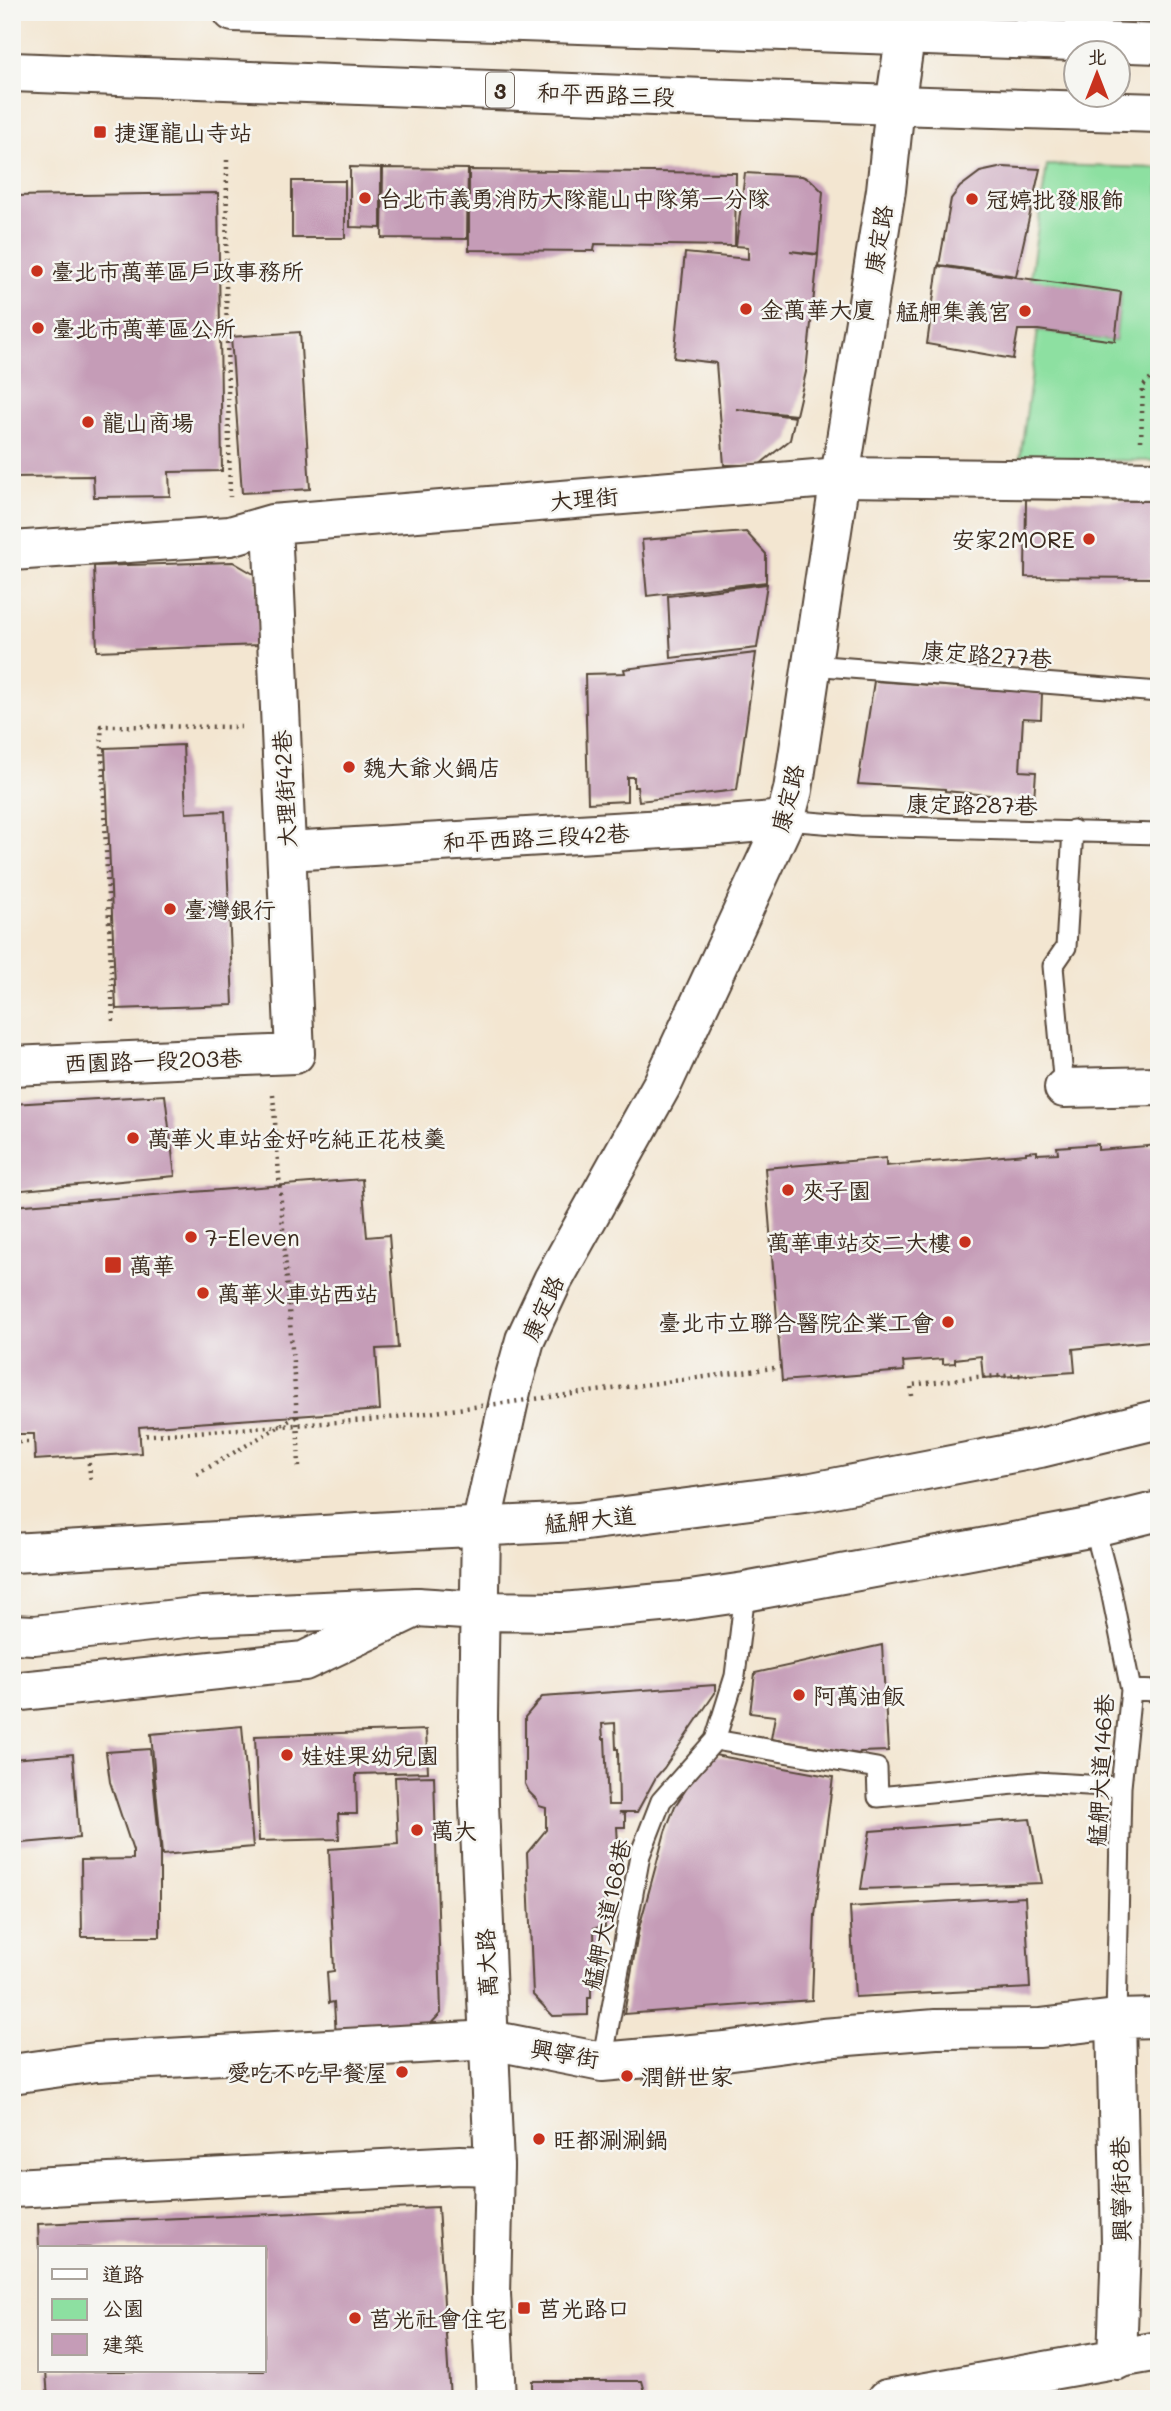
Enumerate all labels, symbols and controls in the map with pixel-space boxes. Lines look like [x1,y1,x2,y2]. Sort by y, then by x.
north arrow [1062,38,1132,108]
text: 北 [1087,44,1107,69]
road number: 3 [486,72,514,108]
street label: 和平西路三段 [537,77,675,111]
place label: 捷運龍山寺站 [114,117,252,147]
marker: 捷運龍山寺站 [92,124,108,140]
place label: 台北市義勇消防大隊龍山中隊第一分隊 [379,183,770,213]
place label: 冠婷批發服飾 [986,184,1124,214]
marker: 台北市義勇消防大隊龍山中隊第一分隊 [357,190,373,206]
marker: 冠婷批發服飾 [964,191,980,207]
street label: 康定路 [858,203,898,275]
place label: 臺北市萬華區戶政事務所 [51,256,304,286]
marker: 臺北市萬華區戶政事務所 [29,263,45,279]
place label: 金萬華大廈 [760,294,875,324]
place label: 艋舺集義宮 [896,296,1011,326]
marker: 金萬華大廈 [738,301,754,317]
marker: 艋舺集義宮 [1017,303,1033,319]
place label: 臺北市萬華區公所 [52,313,236,343]
marker: 臺北市萬華區公所 [30,320,46,336]
place label: 龍山商場 [102,407,194,437]
marker: 龍山商場 [80,414,96,430]
street label: 大理街 [548,480,620,516]
place label: 安家2MORE [952,524,1075,554]
marker: 安家2MORE [1081,531,1097,547]
street label: 康定路277巷 [921,634,1054,674]
street label: 大理街42巷 [266,728,302,849]
place label: 魏大爺火鍋店 [363,752,501,782]
marker: 魏大爺火鍋店 [341,759,357,775]
street label: 康定路 [764,761,810,835]
street label: 康定路287巷 [906,788,1039,820]
street label: 和平西路三段42巷 [442,817,631,857]
place label: 臺灣銀行 [184,894,276,924]
marker: 臺灣銀行 [162,901,178,917]
street label: 西園路一段203巷 [63,1042,244,1078]
place label: 萬華火車站金好吃純正花枝羹 [147,1123,446,1153]
marker: 萬華火車站金好吃純正花枝羹 [125,1130,141,1146]
place label: 夾子園 [802,1175,871,1205]
marker: 夾子園 [780,1182,796,1198]
place label: 7-Eleven [205,1222,300,1252]
place label: 萬華車站交二大樓 [767,1227,951,1257]
marker: 7-Eleven [183,1229,199,1245]
marker: 萬華車站交二大樓 [957,1234,973,1250]
place label: 萬華 [129,1250,175,1280]
marker: 萬華 [103,1255,123,1275]
street label: 康定路 [514,1270,570,1346]
place label: 萬華火車站西站 [217,1278,378,1308]
marker: 萬華火車站西站 [195,1285,211,1301]
place label: 臺北市立聯合醫院企業工會 [658,1307,934,1337]
marker: 臺北市立聯合醫院企業工會 [940,1314,956,1330]
street label: 艋舺大道 [543,1499,637,1539]
place label: 阿萬油飯 [813,1680,905,1710]
marker: 阿萬油飯 [791,1687,807,1703]
street label: 艋舺大道146巷 [1081,1692,1119,1847]
place label: 娃娃果幼兒園 [301,1740,439,1770]
marker: 娃娃果幼兒園 [279,1747,295,1763]
place label: 萬大 [431,1815,477,1845]
marker: 萬大 [409,1822,425,1838]
street label: 艋舺大道168巷 [575,1835,637,1992]
street label: 萬大路 [469,1928,503,1998]
street label: 興寧街 [528,2032,602,2074]
place label: 愛吃不吃早餐屋 [227,2057,388,2087]
place label: 潤餅世家 [641,2061,733,2091]
marker: 愛吃不吃早餐屋 [394,2064,410,2080]
marker: 潤餅世家 [619,2068,635,2084]
place label: 旺都涮涮鍋 [553,2124,668,2154]
marker: 旺都涮涮鍋 [531,2131,547,2147]
street label: 興寧街8巷 [1104,2135,1136,2242]
legend [38,2246,266,2372]
text: 道路 [102,2260,144,2287]
place label: 莒光路口 [538,2293,630,2323]
text: 公園 [102,2294,144,2321]
marker: 莒光路口 [516,2300,532,2316]
place label: 莒光社會住宅 [369,2303,507,2333]
marker: 莒光社會住宅 [347,2310,363,2326]
text: 建築 [102,2330,144,2357]

